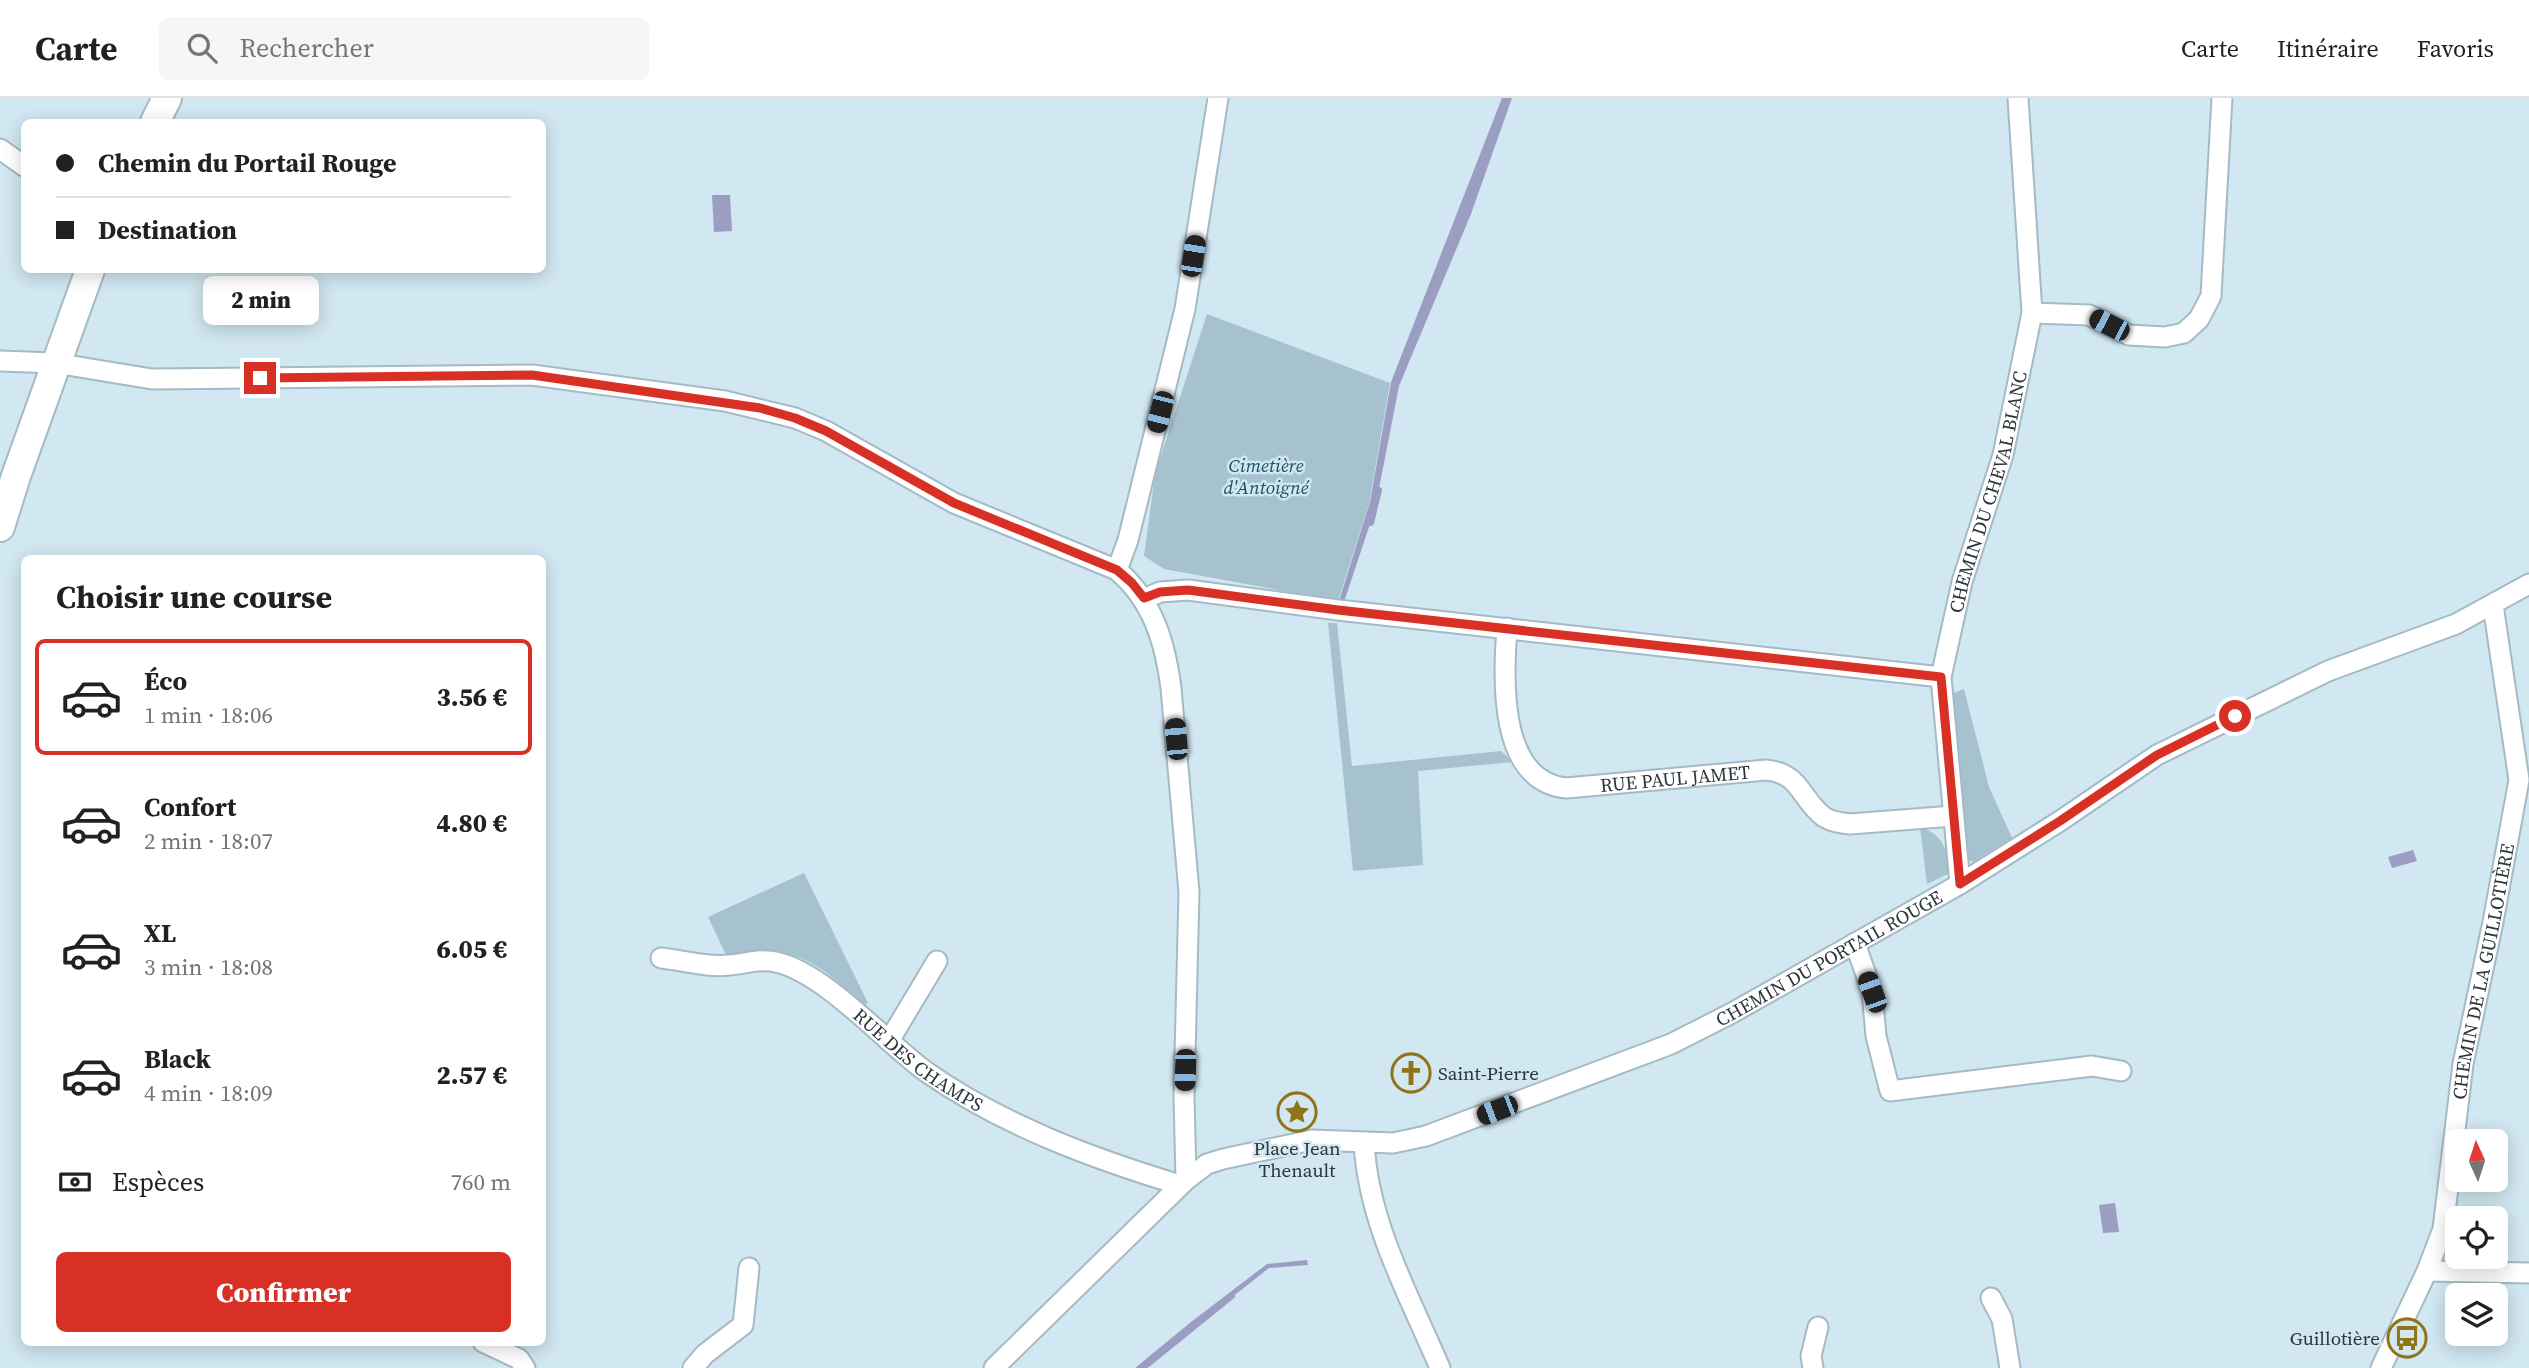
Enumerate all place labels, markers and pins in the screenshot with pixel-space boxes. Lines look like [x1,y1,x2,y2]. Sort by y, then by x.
church icon: Saint-Pierre [1390,1052,1432,1094]
place label: Saint-Pierre [1438,1060,1539,1086]
place icon: Place Jean Thenault [1276,1091,1318,1133]
place label: Place Jean Thenault [1253,1135,1341,1183]
bus stop icon: Guillotière [2386,1317,2428,1359]
place label: Guillotière [2290,1325,2380,1351]

